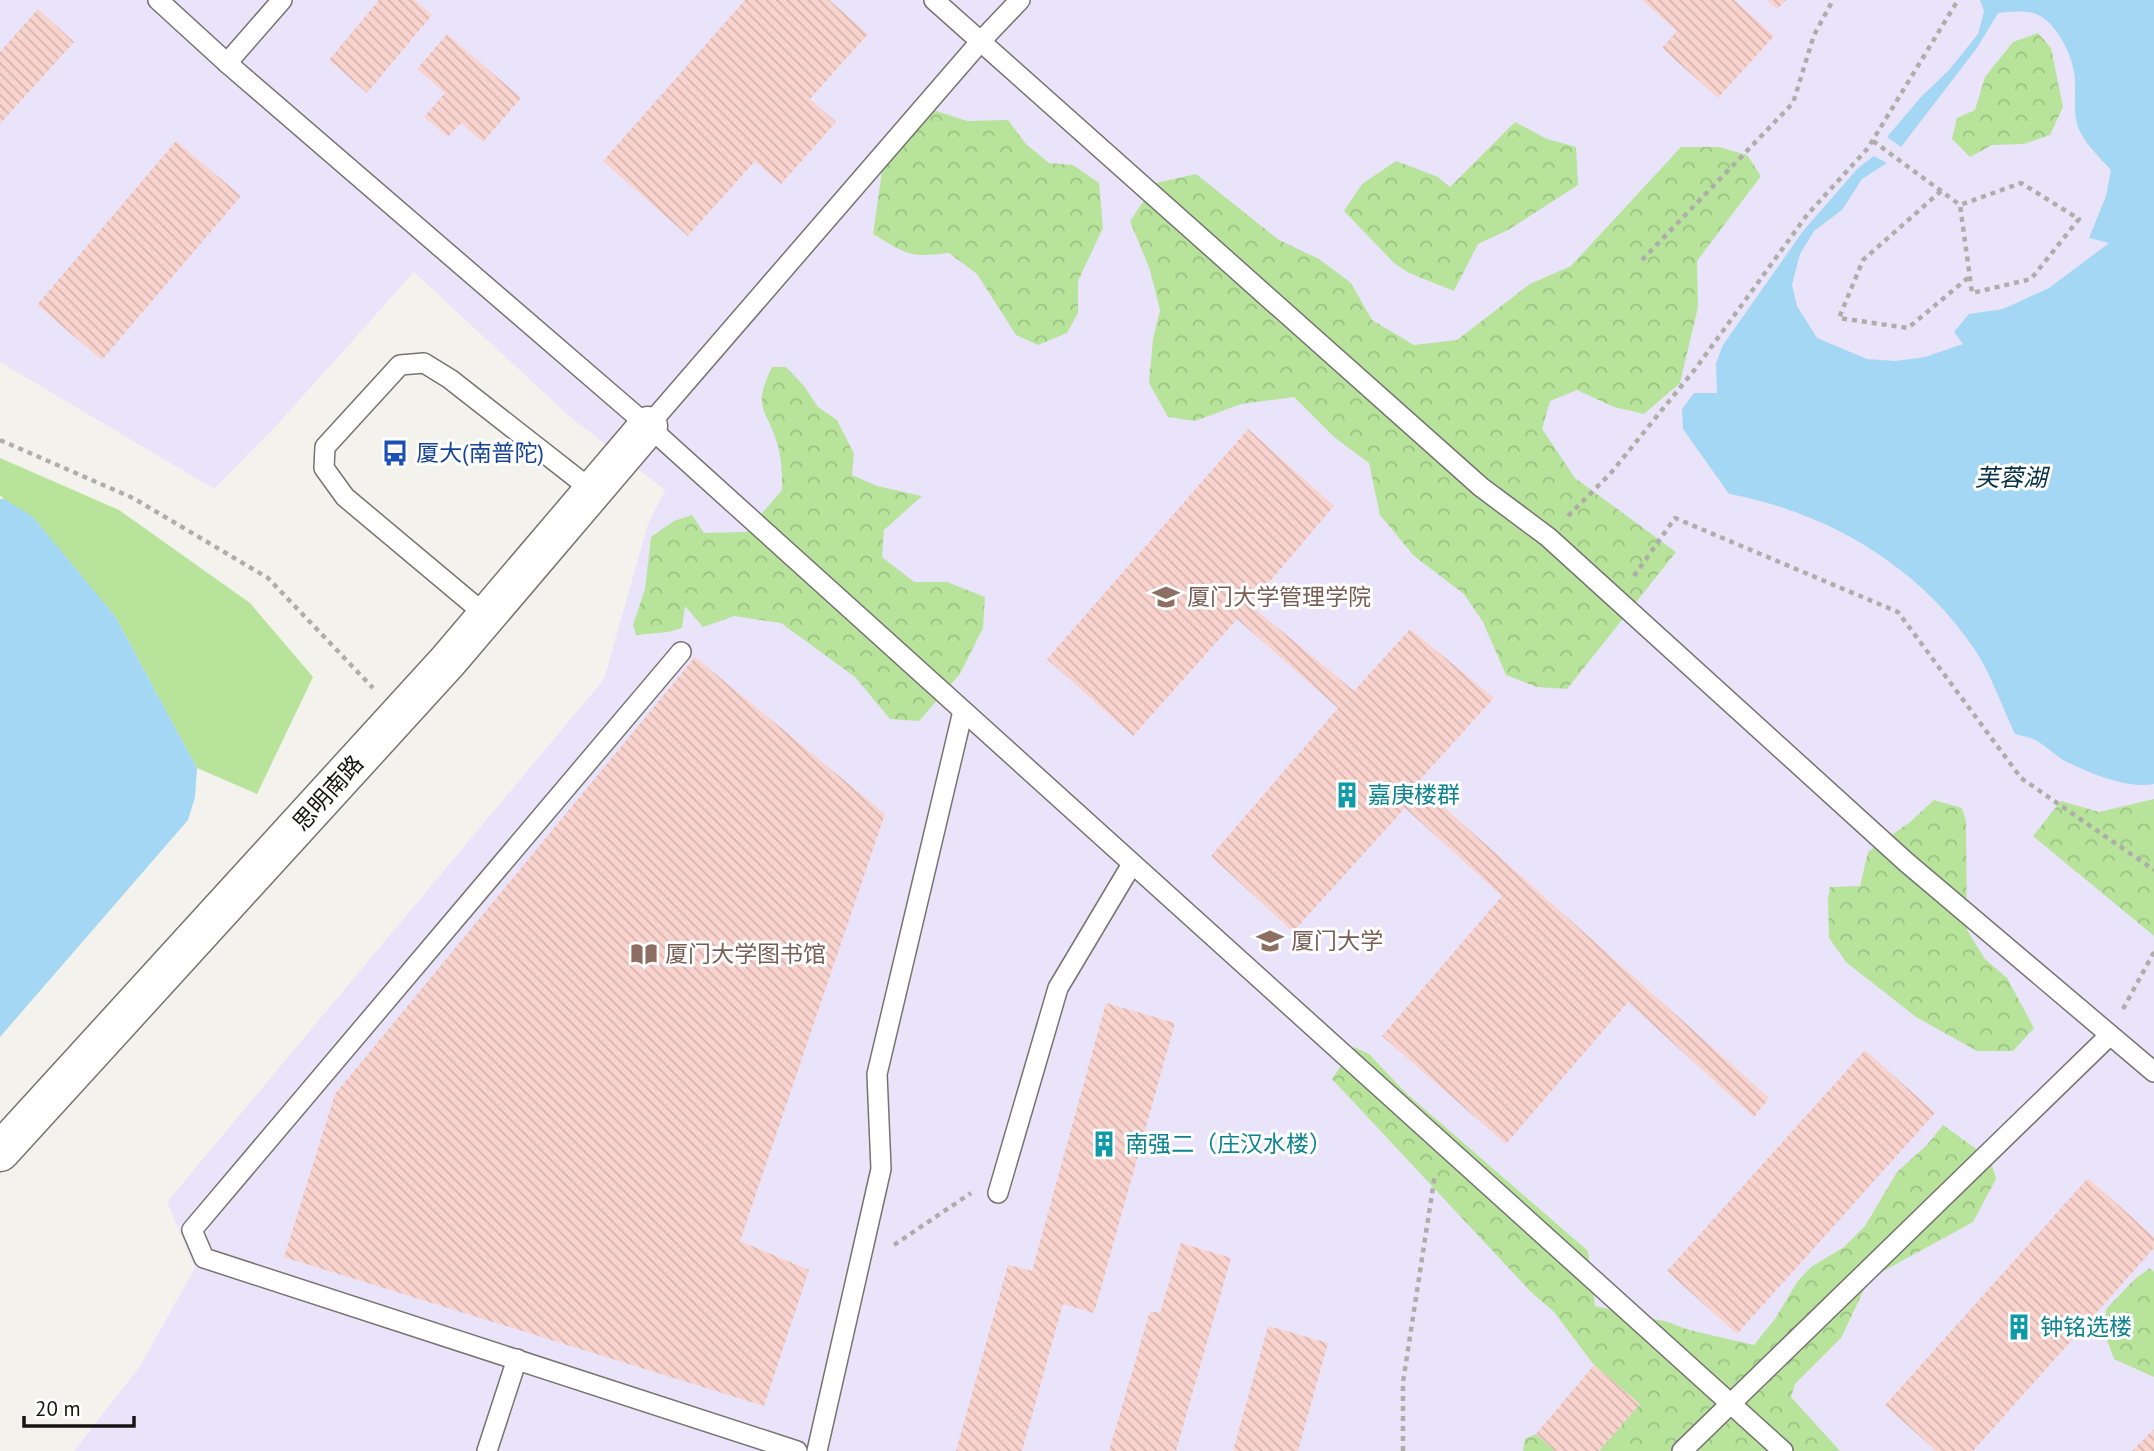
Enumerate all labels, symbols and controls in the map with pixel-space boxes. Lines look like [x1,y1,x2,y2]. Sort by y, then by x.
bus stop icon: 厦大(南普陀) [380,438,410,468]
place label: 厦大(南普陀) [416,438,544,467]
water label: 芙蓉湖 [1975,462,2051,493]
school or university icon: 厦门大学管理学院 [1151,582,1181,612]
place label: 厦门大学管理学院 [1187,582,1371,611]
street label: 思明南路 [286,749,369,837]
building icon: 嘉庚楼群 [1332,780,1362,810]
place label: 嘉庚楼群 [1368,780,1460,809]
school or university icon: 厦门大学 [1255,926,1285,956]
place label: 厦门大学 [1291,926,1383,955]
library icon: 厦门大学图书馆 [629,939,659,969]
place label: 厦门大学图书馆 [665,939,826,968]
building icon: 南强二（庄汉水楼） [1089,1129,1119,1159]
place label: 南强二（庄汉水楼） [1125,1129,1332,1158]
building icon: 钟铭选楼 [2004,1312,2034,1342]
place label: 钟铭选楼 [2040,1312,2132,1341]
scale bar [24,1384,135,1428]
text: 20 m [35,1395,81,1422]

